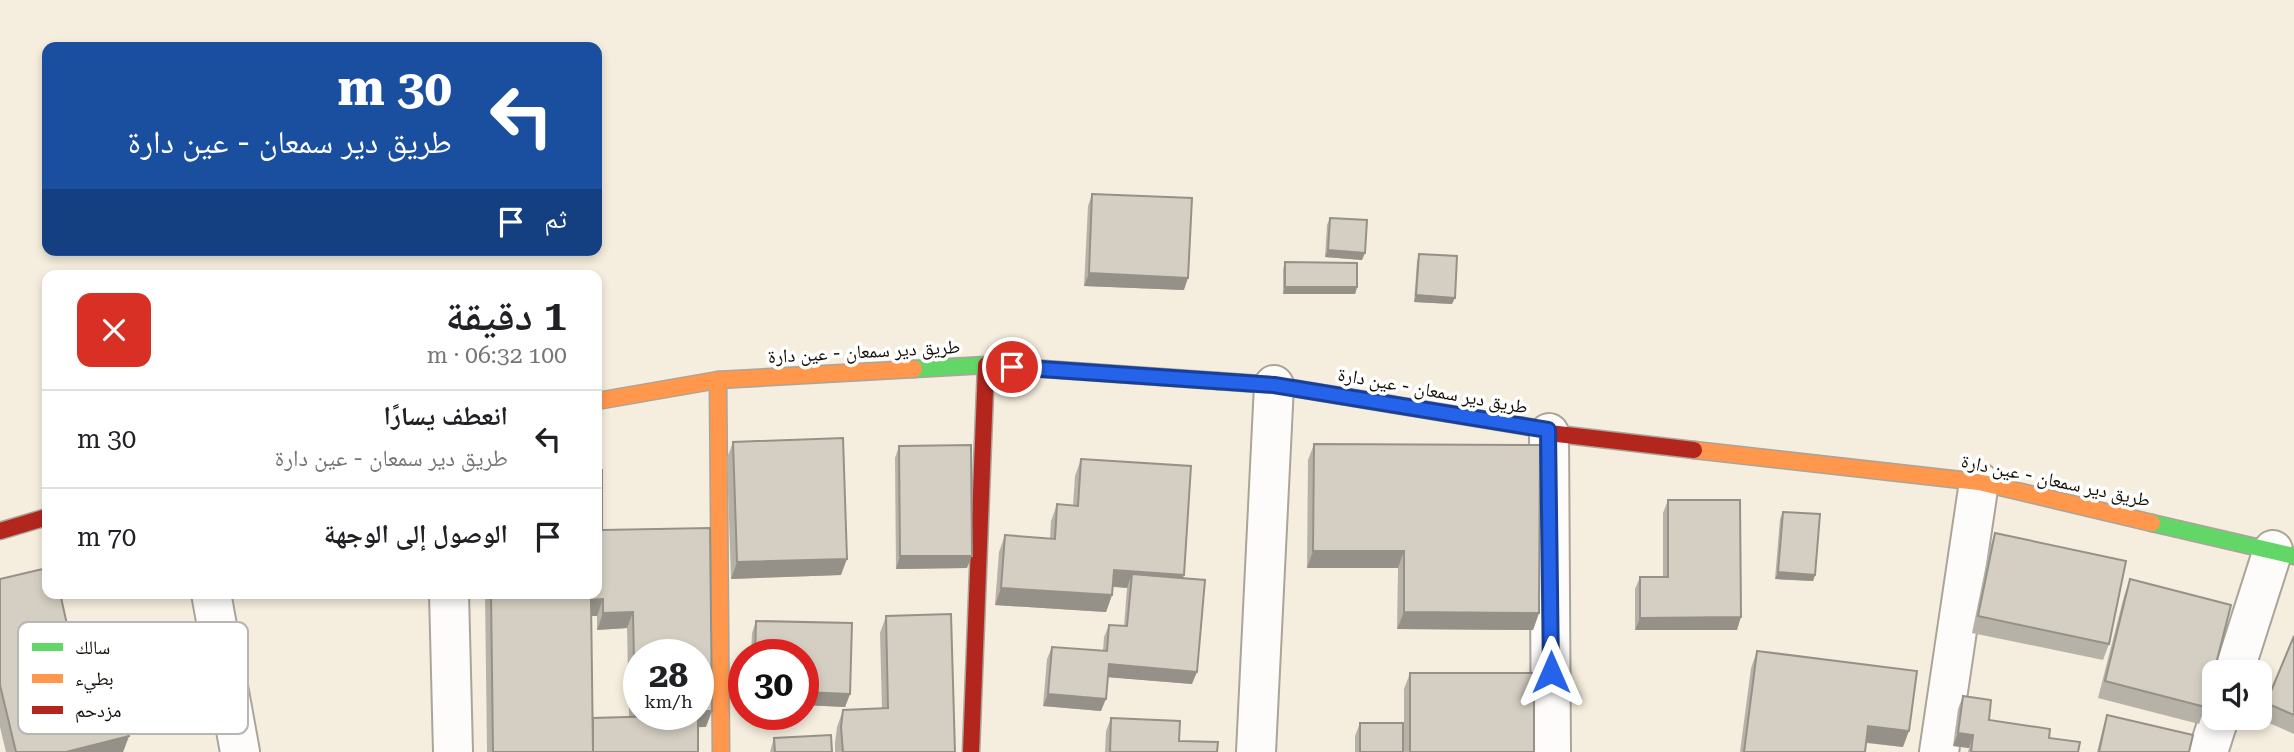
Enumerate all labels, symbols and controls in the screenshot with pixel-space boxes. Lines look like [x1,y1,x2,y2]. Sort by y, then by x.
text: 30 m [337,60,452,117]
icon: left [476,70,567,161]
text: طريق دير سمعان - عين دارة [128,123,452,161]
icon: arrive [492,203,530,241]
text: ثم [544,204,567,234]
text: 1 دقيقة [446,291,567,340]
button: close [77,293,151,367]
street label: طريق دير سمعان - عين دارة [767,335,961,368]
pin [982,337,1042,397]
text: 100 m · 06:32 [427,342,567,369]
icon: arrive [993,348,1031,386]
street label: طريق دير سمعان - عين دارة [1336,362,1530,419]
text: انعطف يسارًا [384,401,508,431]
icon: left [529,420,567,458]
text: 30 m [77,424,136,454]
text: طريق دير سمعان - عين دارة [275,445,508,472]
street label: طريق دير سمعان - عين دارة [1959,449,2152,512]
icon: arrive [529,518,567,556]
text: الوصول إلى الوجهة [324,519,508,549]
text: 70 m [77,522,136,552]
legend [18,622,248,734]
position arrow [1514,635,1588,709]
text: سالك [75,636,110,659]
speed limit sign: 30 [728,639,819,730]
text: 28 [649,655,688,696]
map controls [2202,660,2272,730]
button: sound [2202,660,2272,730]
text: بطيء [75,667,114,694]
text: km/h [644,691,693,712]
text: مزدحم [75,699,121,723]

